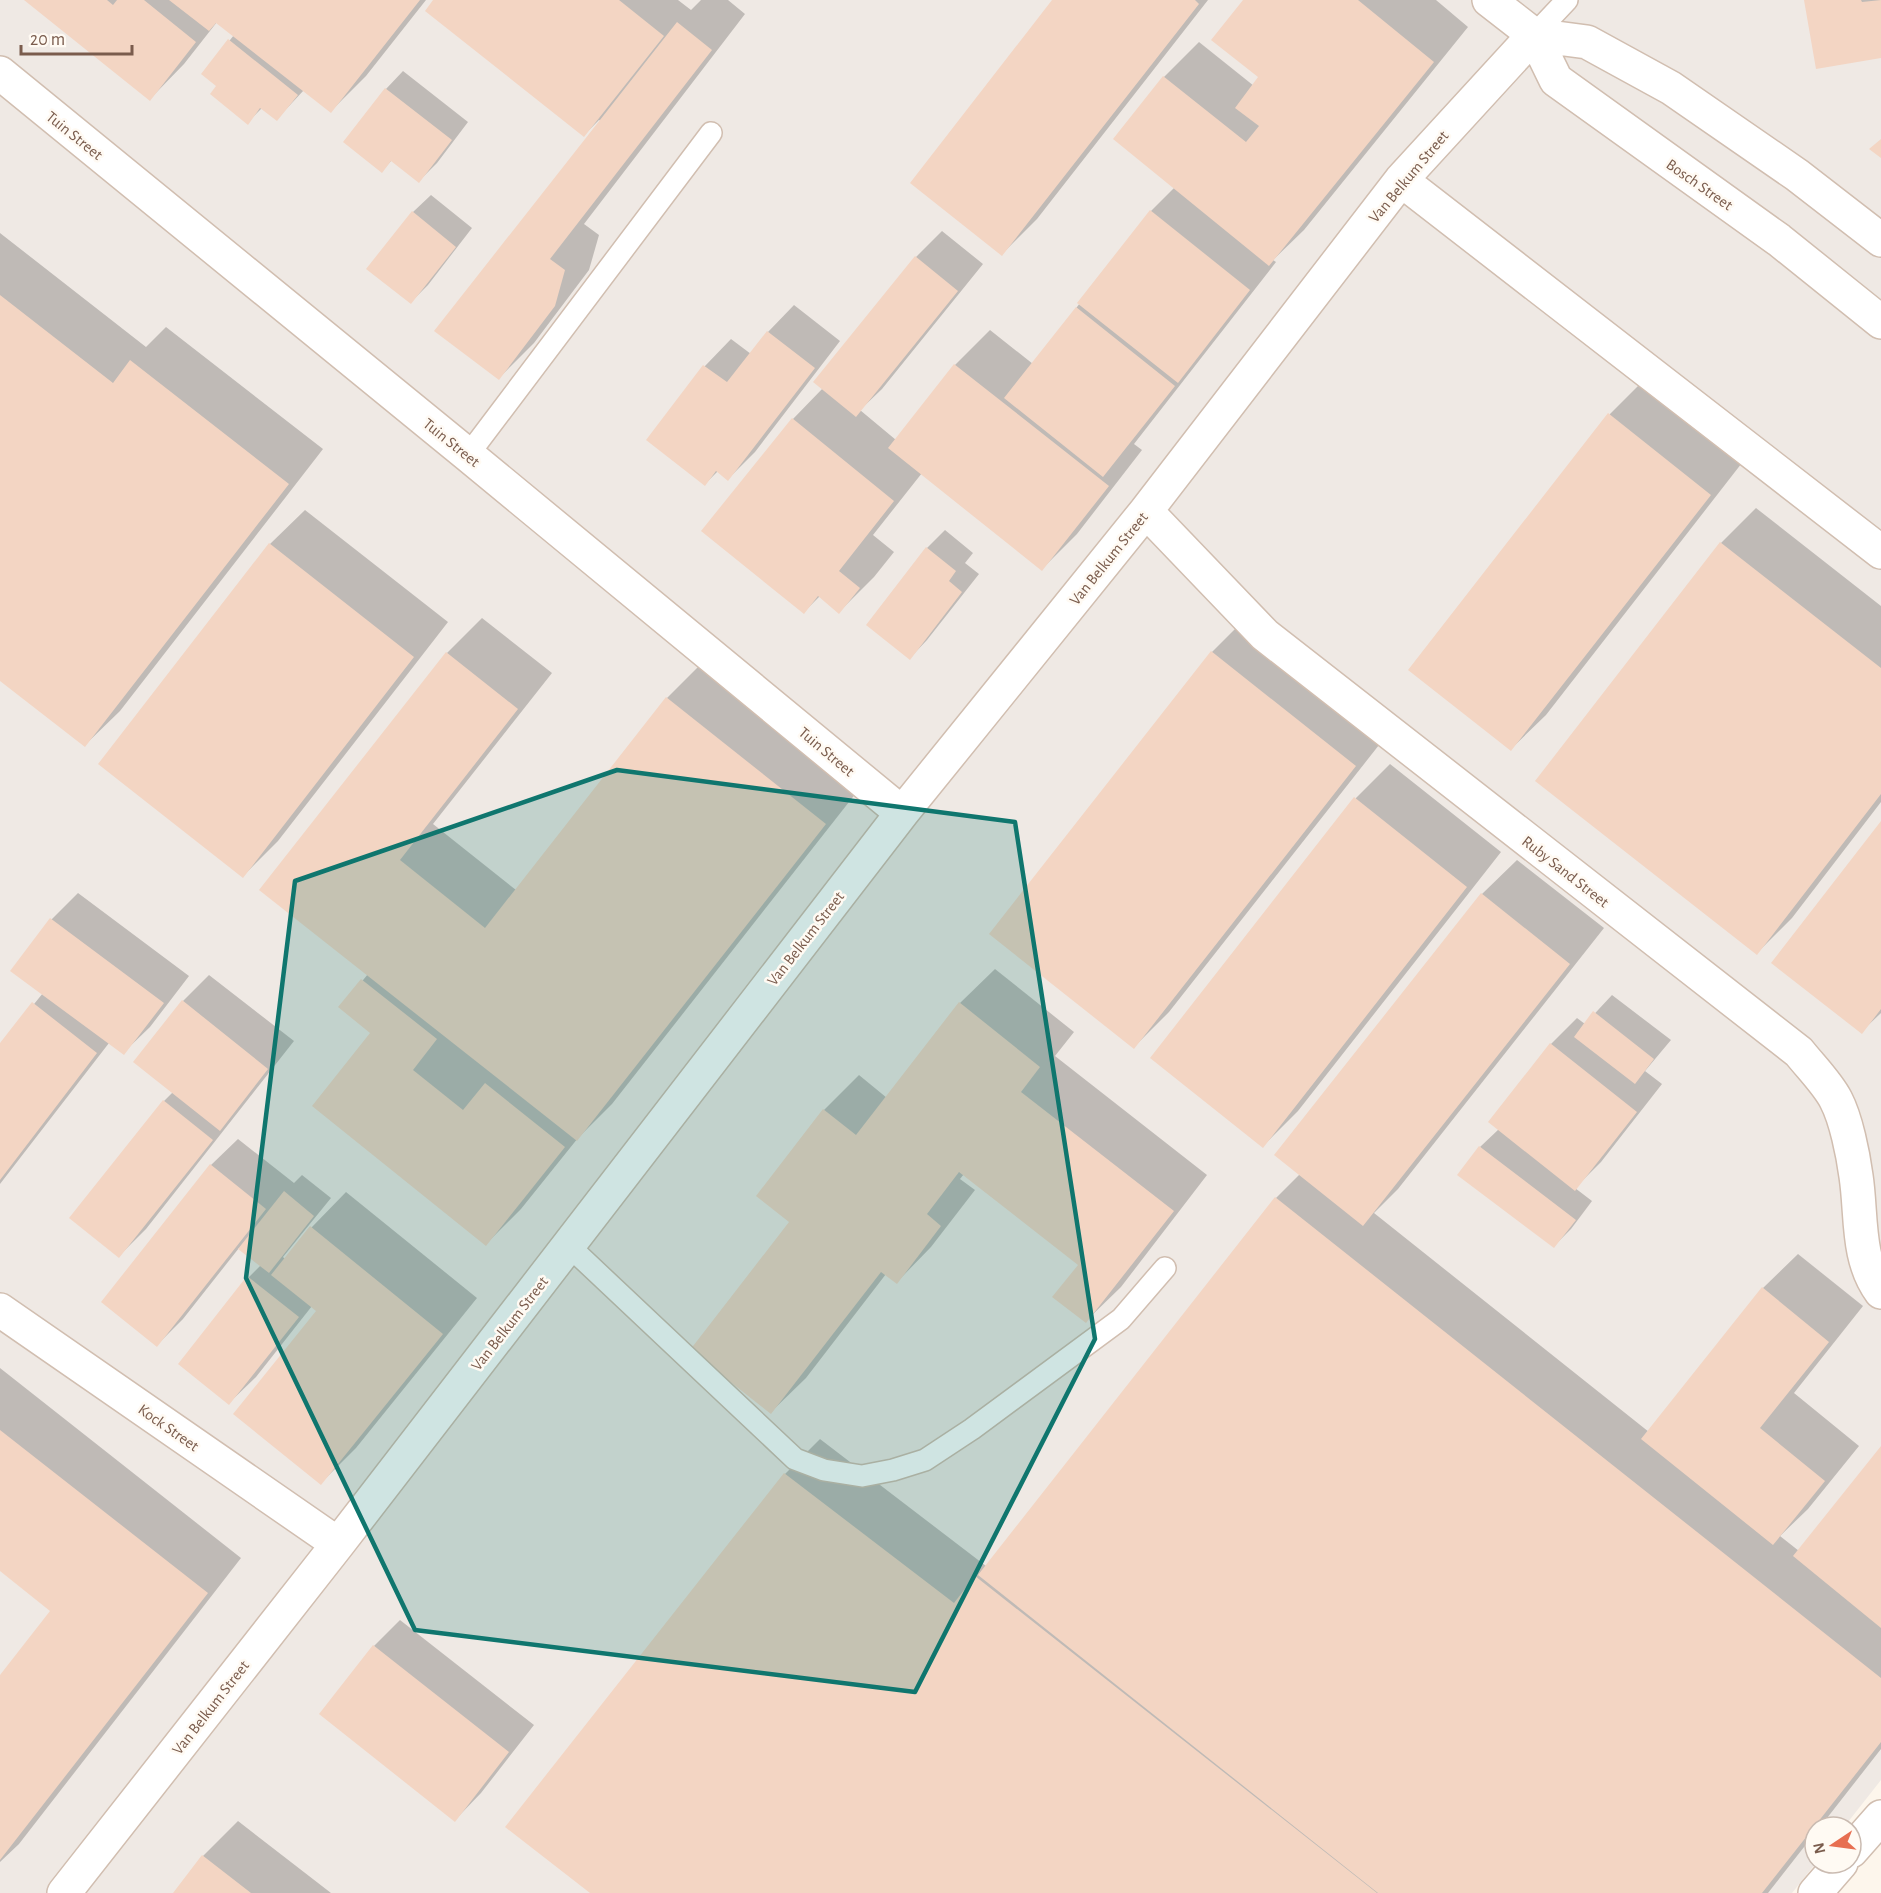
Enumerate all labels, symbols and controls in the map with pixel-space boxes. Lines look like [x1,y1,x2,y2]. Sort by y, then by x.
scale bar [21,18,132,56]
text: 20 m [30,31,65,49]
street label: Tuin Street [43,108,106,163]
street label: Van Belkum Street [1366,128,1452,226]
street label: Bosch Street [1663,156,1736,213]
street label: Tuin Street [420,415,483,470]
street label: Van Belkum Street [1067,509,1151,608]
street label: Tuin Street [795,724,857,780]
street label: Ruby Sand Street [1518,833,1612,911]
street label: Van Belkum Street [764,889,847,989]
street label: Van Belkum Street [468,1274,551,1374]
street label: Kock Street [135,1401,202,1454]
street label: Van Belkum Street [169,1658,252,1758]
north arrow [1803,1815,1863,1875]
text: N [1810,1841,1828,1855]

